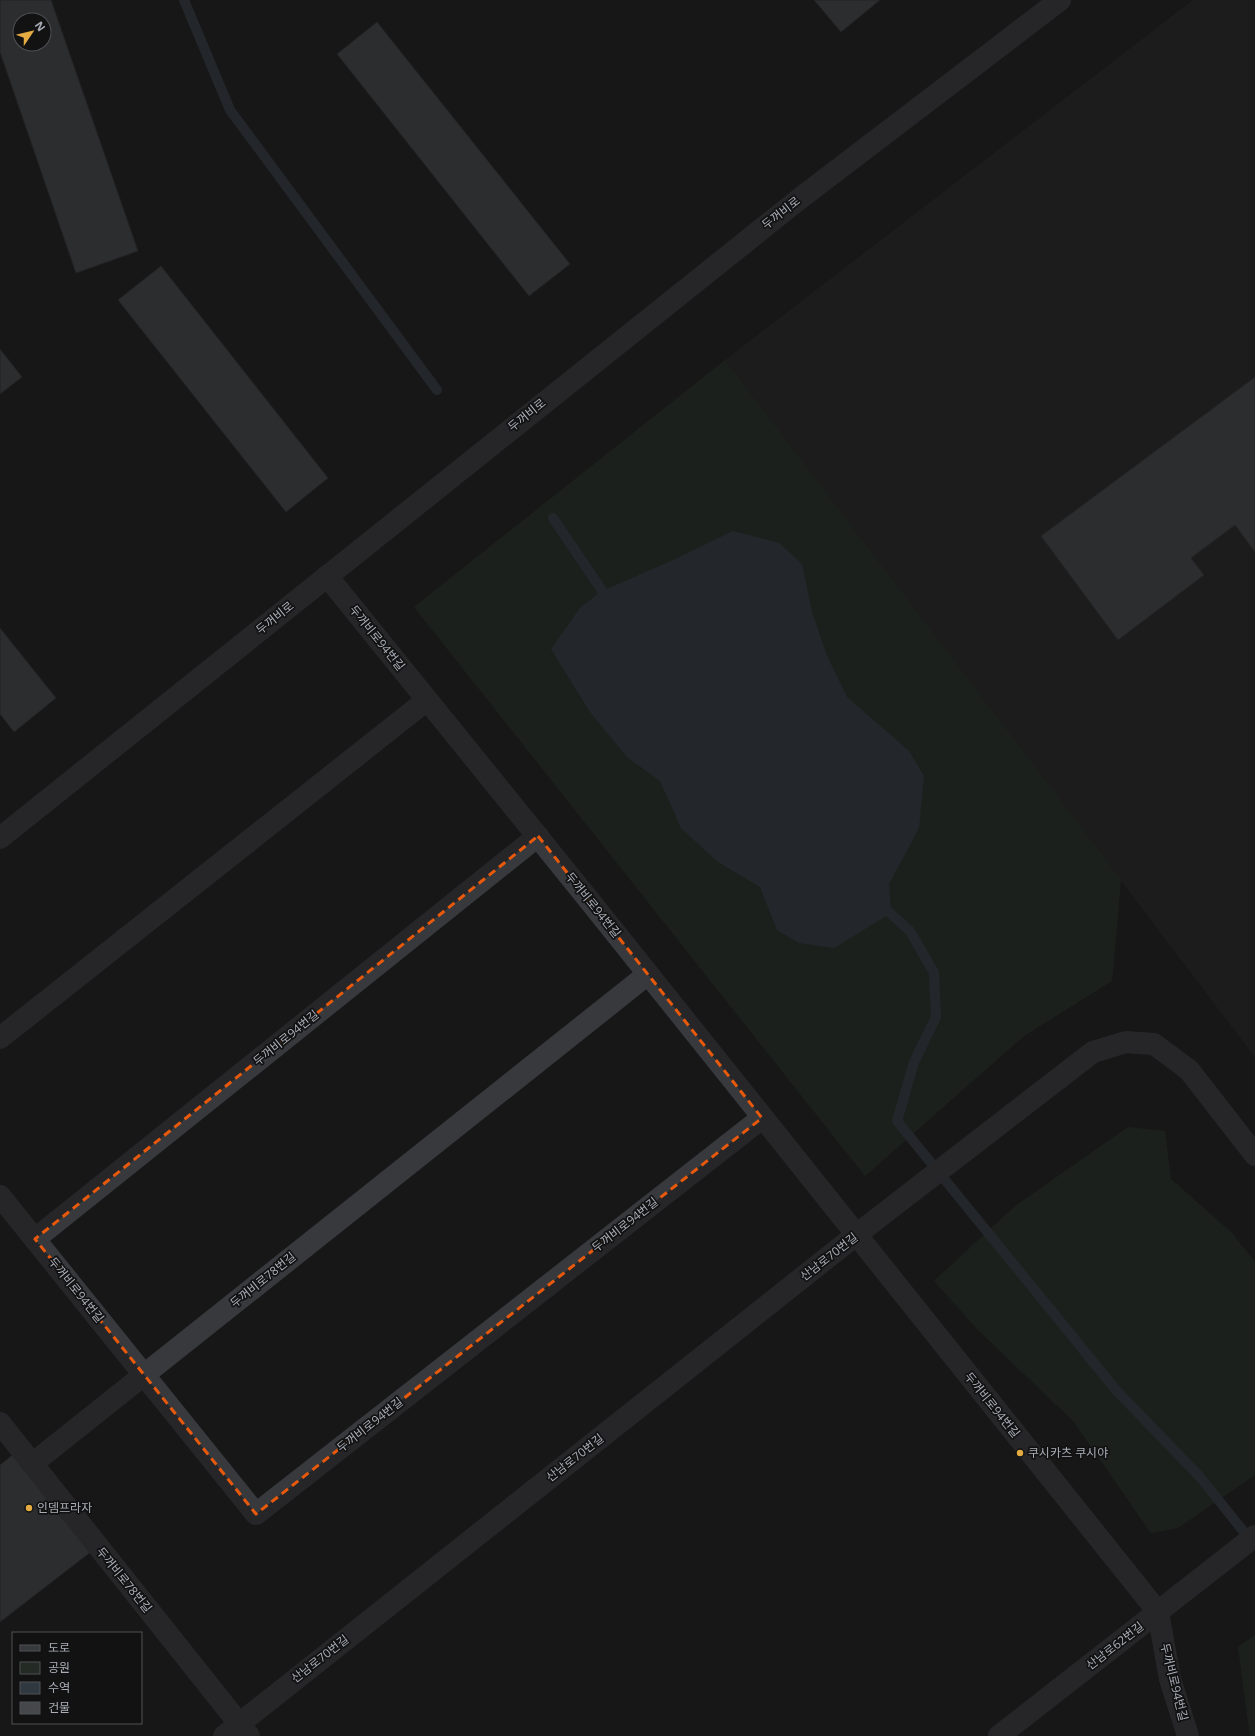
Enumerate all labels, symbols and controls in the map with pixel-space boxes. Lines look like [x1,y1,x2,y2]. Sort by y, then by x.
north arrow [12,12,52,52]
text: N [32,18,49,34]
street label: 두꺼비로 [758,192,803,233]
street label: 두꺼비로 [504,394,549,435]
street label: 두꺼비로 [252,597,297,638]
street label: 두꺼비로94번길 [346,601,409,674]
street label: 두꺼비로94번길 [562,868,625,941]
street label: 두꺼비로94번길 [249,1006,322,1069]
street label: 두꺼비로94번길 [588,1193,661,1256]
street label: 산남로70번길 [796,1229,861,1285]
street label: 두꺼비로78번길 [226,1248,299,1311]
street label: 두꺼비로94번길 [45,1253,108,1326]
street label: 두꺼비로94번길 [961,1368,1024,1441]
street label: 두꺼비로94번길 [333,1393,406,1456]
street label: 산남로70번길 [542,1430,607,1486]
place label: 쿠시카츠 쿠시야 [1028,1444,1108,1461]
marker: 쿠시카츠 쿠시야 [1015,1448,1025,1458]
place label: 인뎀프라자 [37,1499,92,1516]
marker: 인뎀프라자 [24,1503,34,1513]
street label: 두꺼비로78번길 [93,1543,156,1616]
street label: 산남로62번길 [1082,1618,1147,1674]
street label: 산남로70번길 [287,1631,352,1687]
legend [12,1632,142,1724]
text: 도로 [48,1639,70,1656]
street label: 두꺼비로94번길 [1157,1641,1192,1723]
text: 공원 [48,1659,70,1676]
text: 수역 [48,1679,70,1696]
text: 건물 [48,1699,70,1716]

